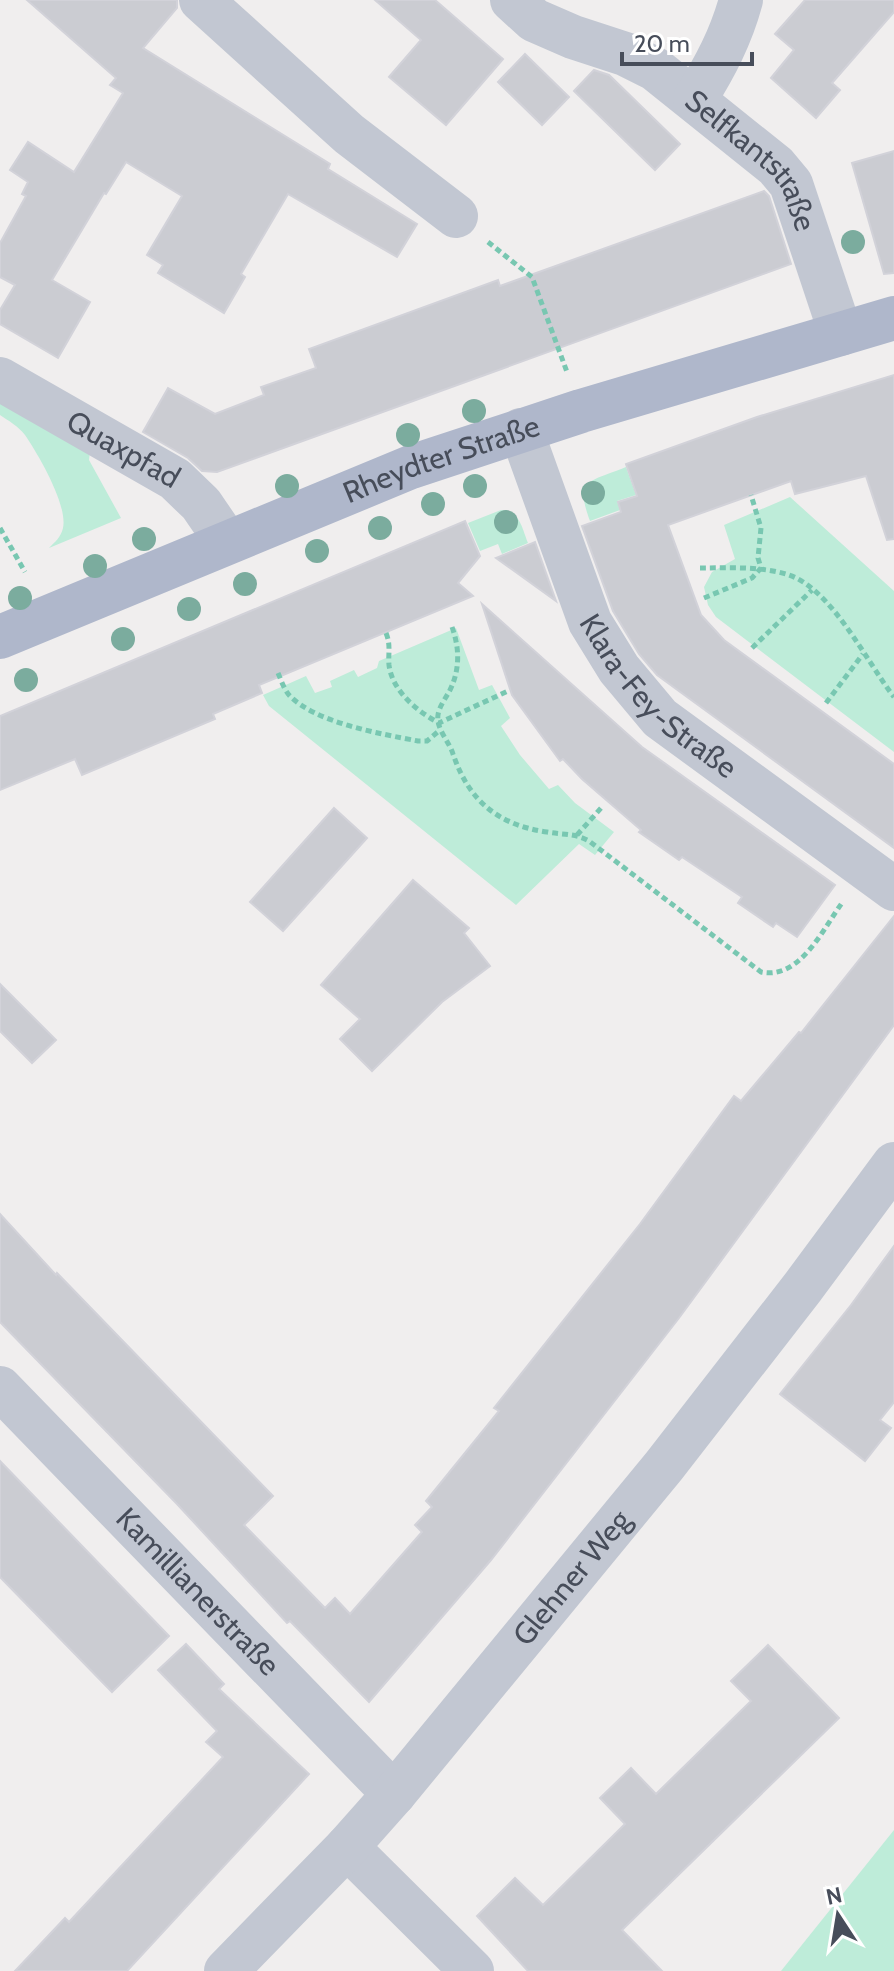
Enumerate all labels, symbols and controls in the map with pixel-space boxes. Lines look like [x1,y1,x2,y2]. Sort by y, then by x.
scale bar [622,16,752,66]
text: 20 m [634,29,690,58]
street label: Selfkantstraße [678,82,824,236]
street label: Quaxpfad [60,402,187,496]
street label: Rheydter Straße [337,407,544,511]
street label: Klara-Fey-Straße [572,607,744,786]
street label: Kamillianerstraße [108,1500,288,1683]
street label: Glehner Weg [505,1502,639,1653]
north arrow [798,1875,878,1955]
text: N [824,1881,844,1911]

